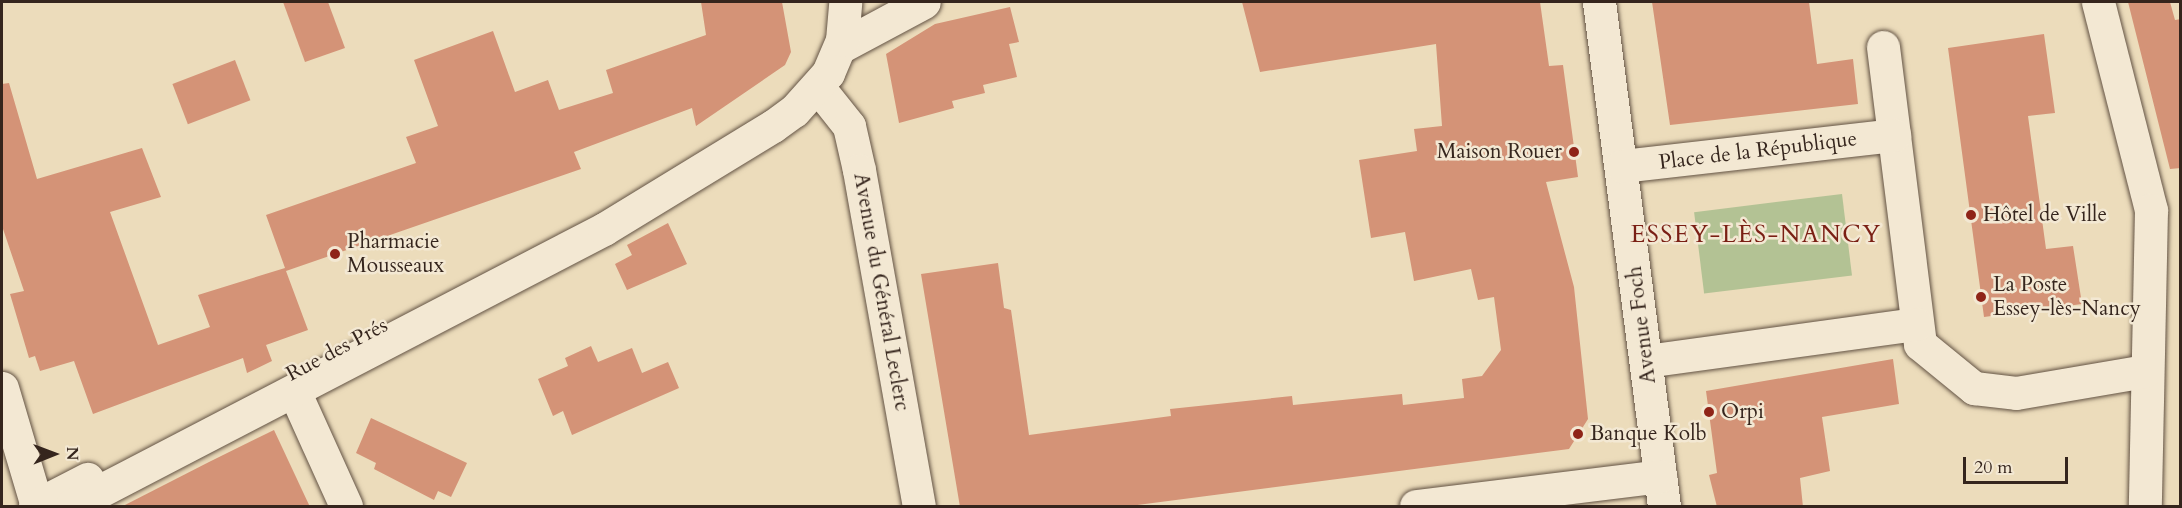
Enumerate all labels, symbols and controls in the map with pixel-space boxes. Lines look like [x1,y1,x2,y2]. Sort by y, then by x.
street label: Place de la République [1657,126,1859,176]
place label: Maison Rouer [1437,139,1562,165]
marker: Maison Rouer [1567,145,1581,159]
street label: Avenue du Général Leclerc [848,171,914,413]
place label: Hôtel de Ville [1983,202,2107,228]
marker: Hôtel de Ville [1964,208,1978,222]
district label: ESSEY-LÈS-NANCY [1630,221,1882,249]
place label: Pharmacie Mousseaux [347,229,444,279]
marker: Pharmacie Mousseaux [328,247,342,261]
street label: Avenue Foch [1622,265,1662,385]
place label: La Poste Essey-lès-Nancy [1993,272,2141,322]
marker: La Poste Essey-lès-Nancy [1974,290,1988,304]
street label: Rue des Prés [282,313,392,387]
place label: Orpi [1721,399,1764,425]
marker: Orpi [1702,405,1716,419]
place label: Banque Kolb [1590,421,1707,447]
north arrow [24,424,84,484]
marker: Banque Kolb [1571,427,1585,441]
scale bar [1966,445,2071,483]
text: N [61,447,83,461]
text: 20 m [1974,455,2013,480]

